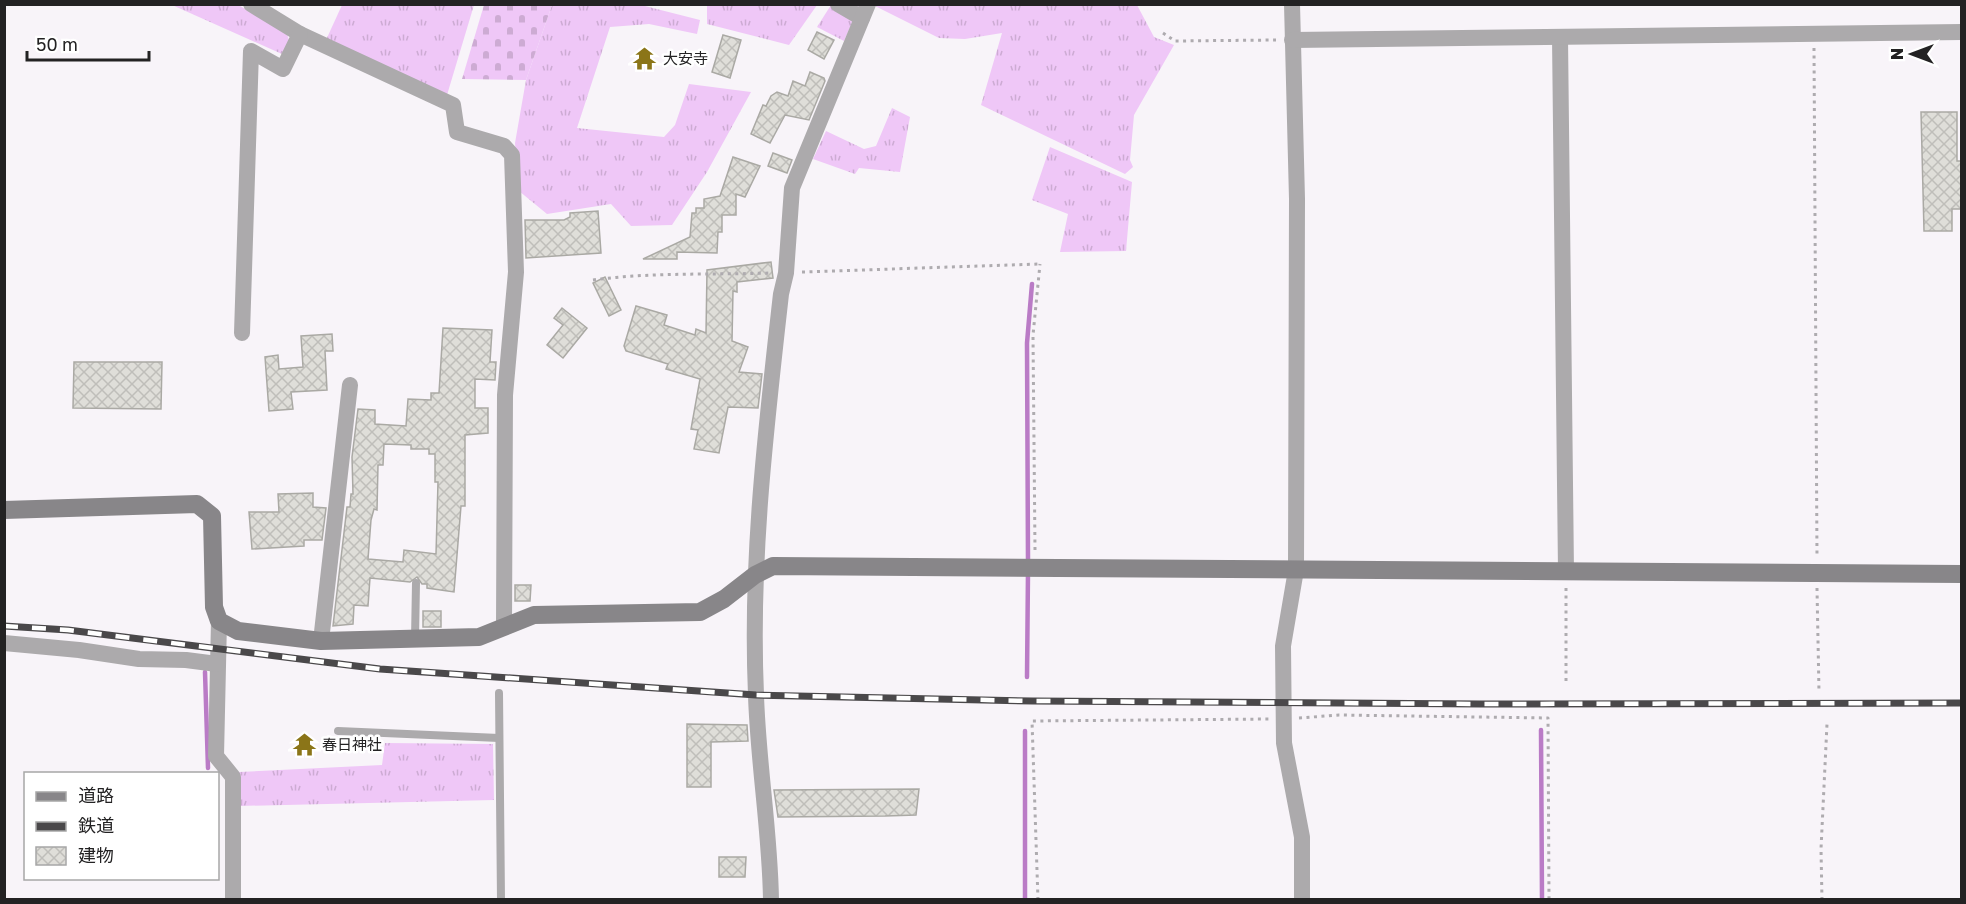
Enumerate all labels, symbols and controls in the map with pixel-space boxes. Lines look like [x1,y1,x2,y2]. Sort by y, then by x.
scale bar [27,24,148,62]
north arrow [1882,24,1942,84]
text: 50 m [36,33,78,55]
temple icon: 大安寺 [632,45,658,71]
text: N [1887,48,1907,60]
place label: 大安寺 [663,49,708,67]
temple icon: 春日神社 [291,731,317,757]
place label: 春日神社 [322,735,382,753]
legend [24,772,219,880]
text: 道路 [78,784,114,806]
text: 鉄道 [78,814,114,836]
text: 建物 [78,844,114,866]

